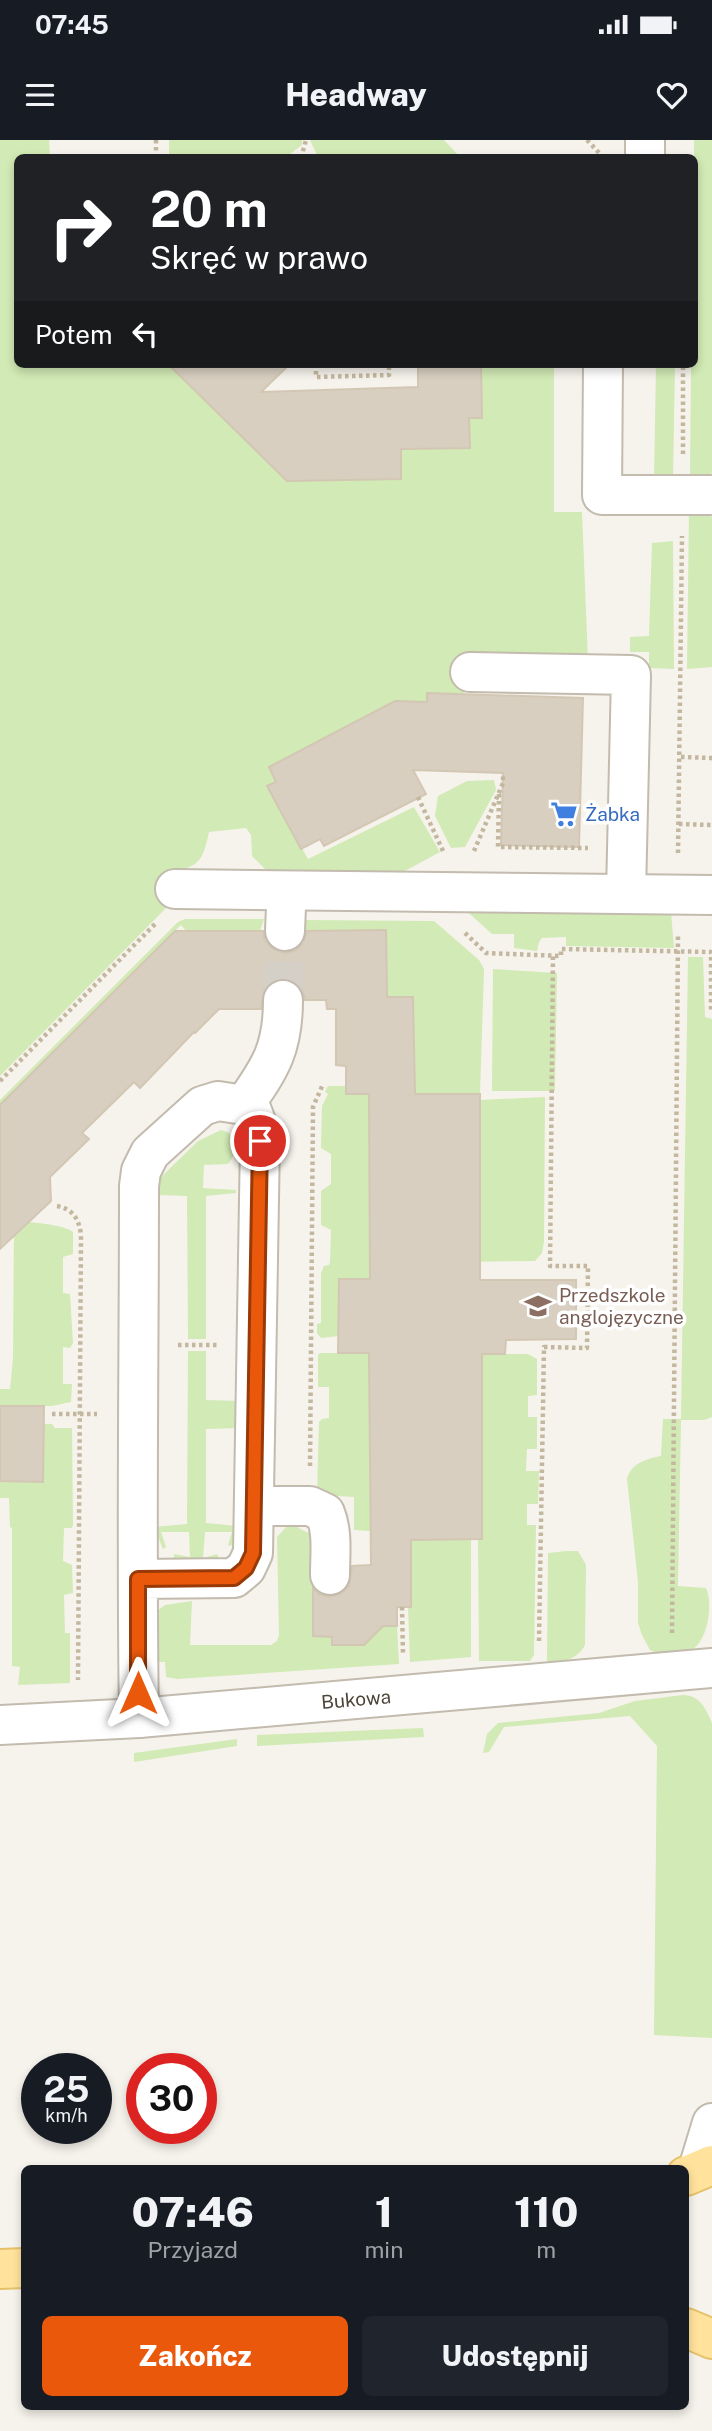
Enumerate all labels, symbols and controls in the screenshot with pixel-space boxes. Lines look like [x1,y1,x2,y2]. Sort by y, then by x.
text: 07:45 [35,9,109,40]
icon: menu [21,76,59,114]
text: Headway [285,76,427,113]
icon: heart [653,76,691,114]
text: 20 m [150,180,268,238]
icon: right [35,182,126,273]
text: Skręć w prawo [150,239,368,276]
icon: left [126,315,164,353]
text: Potem [35,319,112,350]
supermarket icon: Żabka [549,799,579,829]
place label: Żabka [585,803,640,825]
pin [230,1111,290,1171]
icon: arrive [241,1122,279,1160]
place label: Przedszkole anglojęzyczne [559,1284,684,1328]
school or university icon: Przedszkole anglojęzyczne [523,1291,553,1321]
position arrow [101,1656,175,1730]
street label: Bukowa [320,1685,392,1713]
speed limit sign: 30 [126,2053,217,2144]
text: 25 [44,2069,89,2110]
text: km/h [45,2105,88,2126]
text: 07:46 [131,2187,254,2236]
text: 1 [375,2187,393,2236]
text: 110 [514,2187,578,2236]
text: Przyjazd [148,2236,238,2263]
text: min [364,2236,403,2263]
text: m [536,2236,556,2263]
button: Zakończ [42,2316,348,2396]
button: Udostępnij [362,2316,668,2396]

